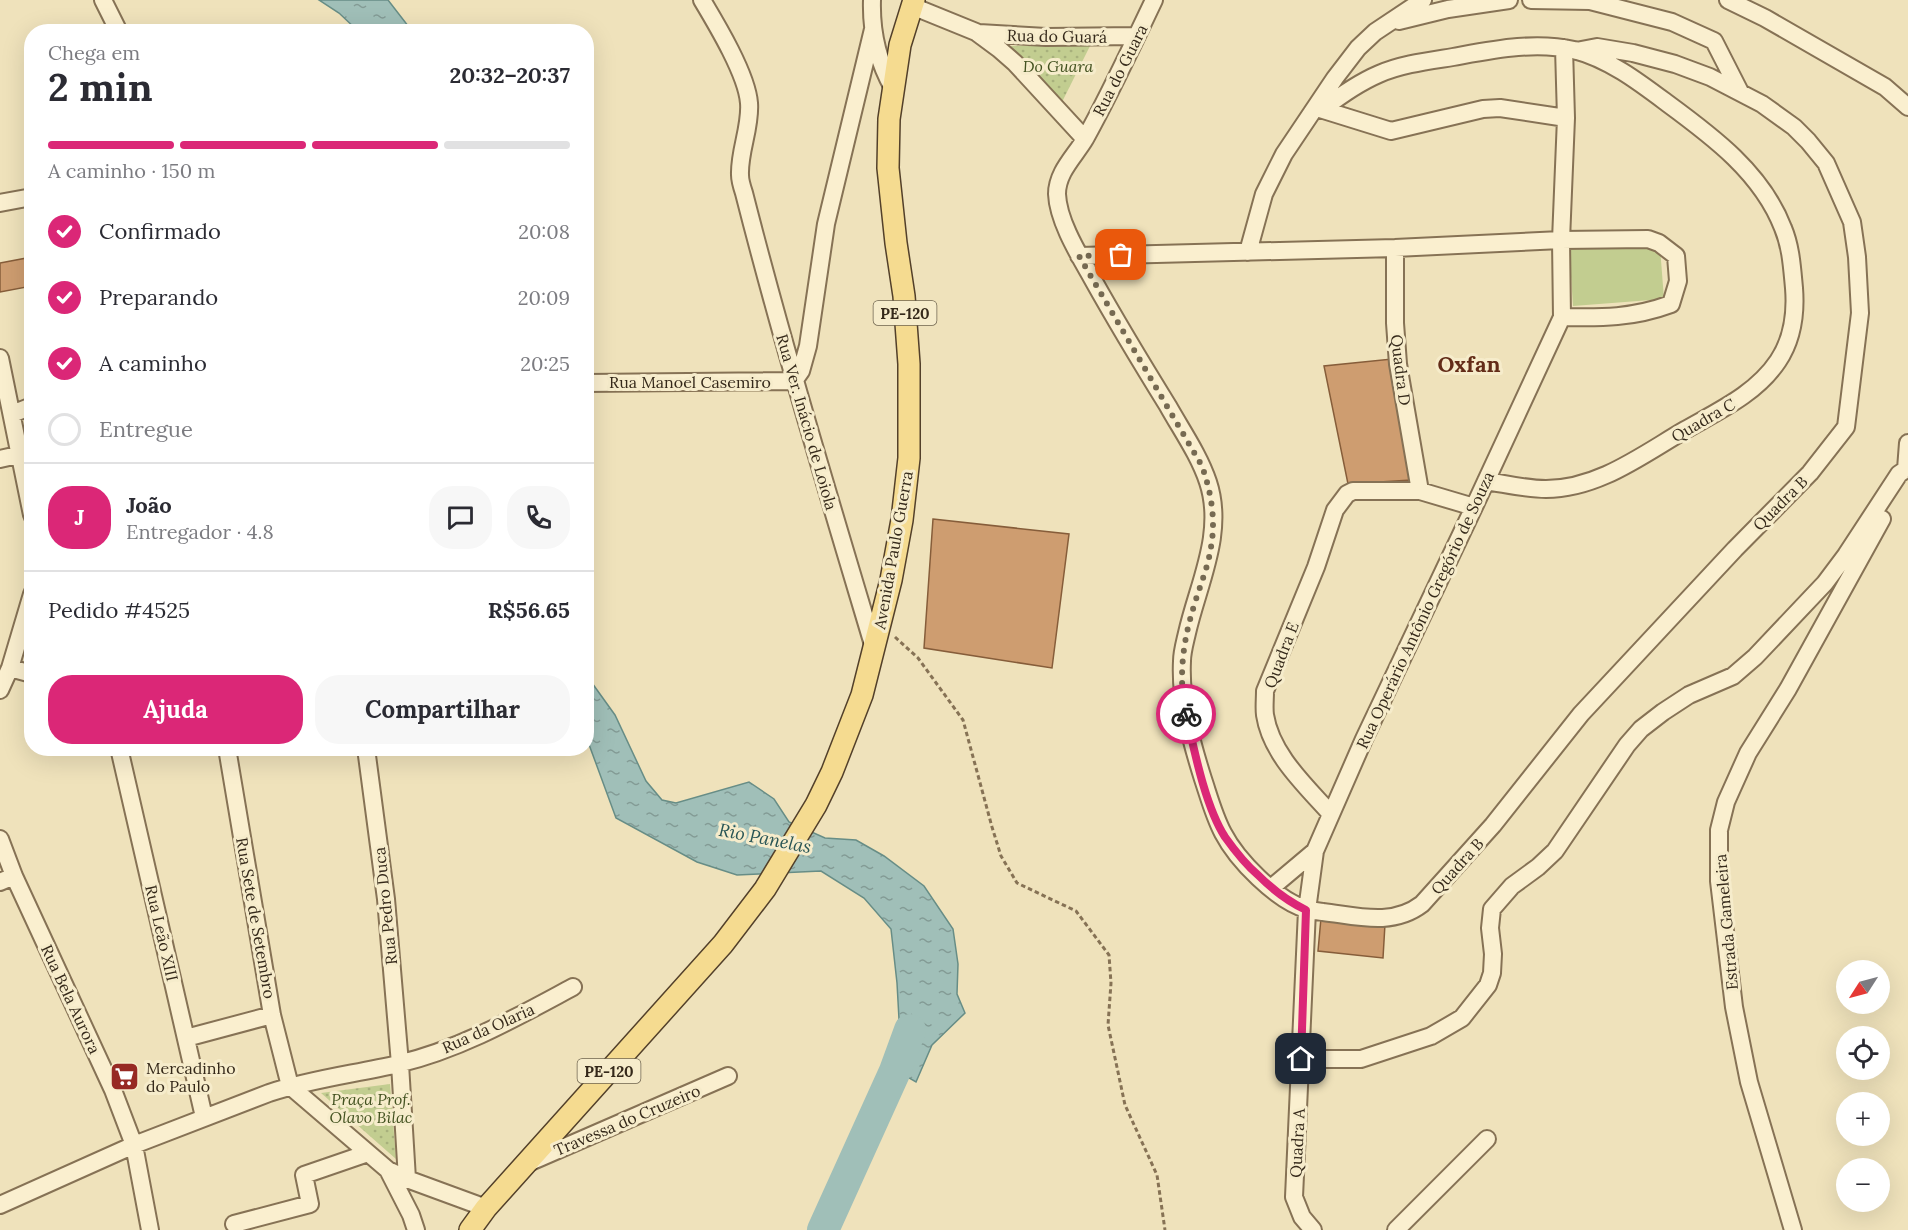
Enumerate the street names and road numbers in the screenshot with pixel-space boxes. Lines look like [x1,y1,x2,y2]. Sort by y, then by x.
street label: Rua do Guara [1088,21,1152,119]
street label: Rua do Guará [1007,25,1107,47]
road number: PE-120 [874,301,936,325]
street label: Rua Ver. Inácio de Loiola [772,332,842,512]
street label: Quadra D [1387,333,1415,407]
street label: Rua Manoel Casemiro [609,372,771,392]
street label: Quadra C [1667,394,1739,446]
street label: Rua Operário Antônio Gregório de Souza [1352,468,1498,752]
street label: Avenida Paulo Guerra [869,469,917,632]
street label: Quadra B [1748,471,1812,535]
street label: Quadra E [1259,619,1303,691]
street label: Quadra B [1426,834,1488,898]
street label: Rua Sete de Setembro [232,836,280,1000]
street label: Rua Pedro Duca [369,846,401,966]
street label: Estrada Gameleira [1710,853,1742,991]
street label: Rua Leão XIII [141,883,183,983]
street label: Rua Bela Aurora [37,941,105,1057]
street label: Rua da Olaria [439,999,537,1057]
road number: PE-120 [578,1059,640,1083]
street label: Travessa do Cruzeiro [551,1080,703,1160]
street label: Quadra A [1285,1107,1309,1178]

